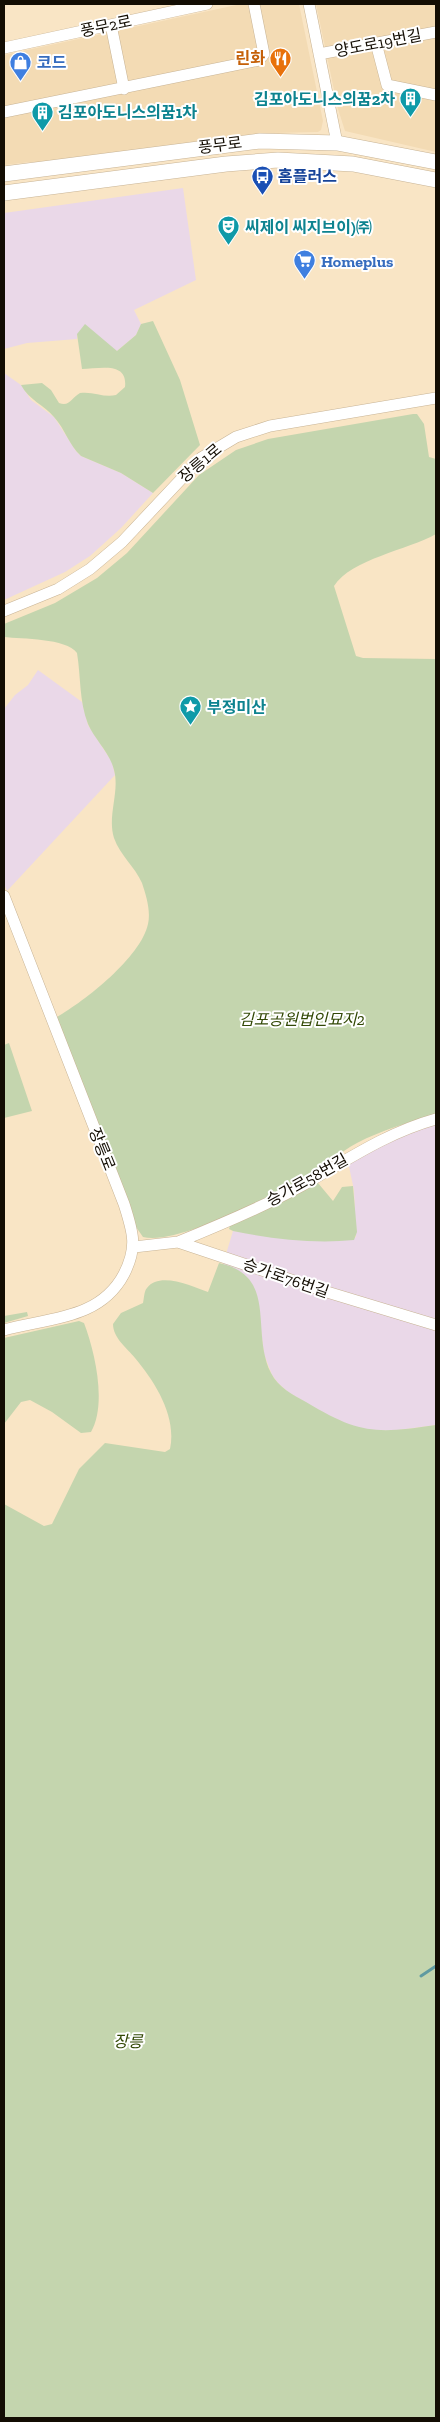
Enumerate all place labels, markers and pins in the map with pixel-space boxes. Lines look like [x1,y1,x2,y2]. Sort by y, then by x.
restaurant icon: 린화 [269,46,293,77]
place label: 린화 [236,49,265,68]
shop icon: 코드 [9,50,33,81]
place label: 코드 [37,53,67,72]
building icon: 김포아도니스의꿈2차 [399,87,423,118]
place label: 김포아도니스의꿈2차 [254,90,395,109]
building icon: 김포아도니스의꿈1차 [30,100,54,131]
place label: 김포아도니스의꿈1차 [58,103,197,122]
bus stop icon: 홈플러스 [250,164,274,195]
place label: 홈플러스 [278,167,337,186]
theatre icon: 씨제이 씨지브이)㈜ [217,215,241,246]
place label: 씨제이 씨지브이)㈜ [245,218,372,237]
supermarket icon: Homeplus [293,249,317,280]
place label: Homeplus [321,252,393,271]
place icon: 부정미산 [179,695,203,726]
place label: 부정미산 [207,698,266,717]

